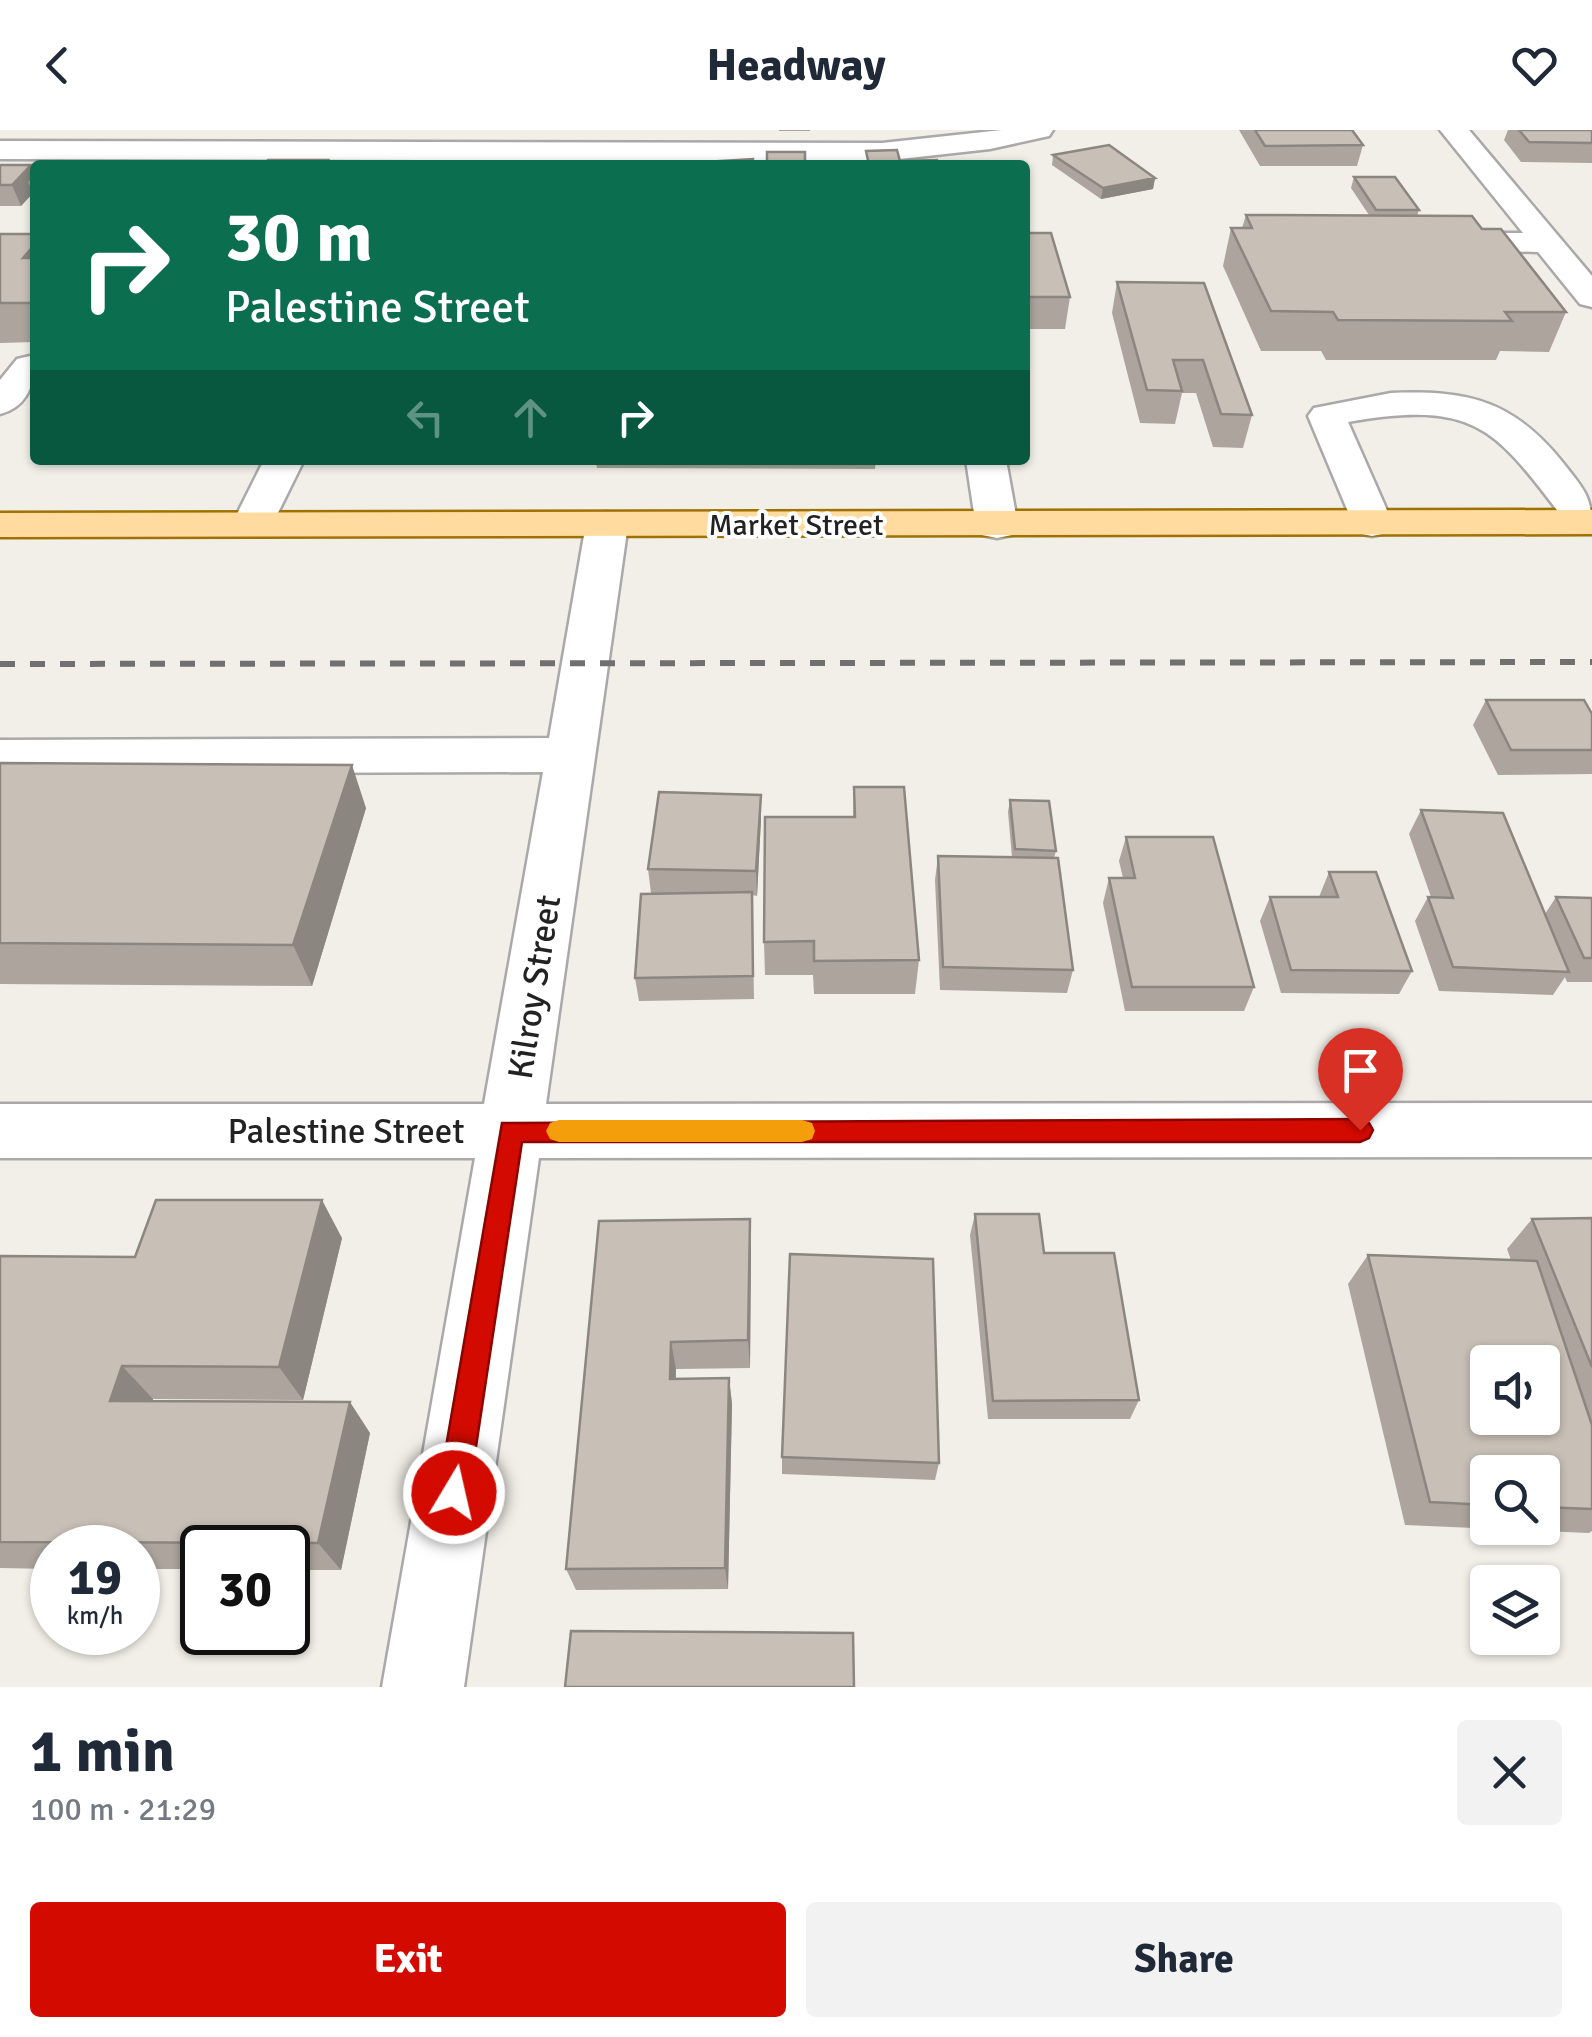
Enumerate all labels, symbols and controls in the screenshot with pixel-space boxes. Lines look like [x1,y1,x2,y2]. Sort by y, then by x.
icon: back [30,38,85,93]
text: Headway [706,38,886,93]
icon: heart [1507,38,1562,93]
text: 30 m [225,194,373,280]
icon: right [60,200,190,330]
text: Palestine Street [225,280,530,335]
icon: left [398,390,453,445]
icon: ahead [503,390,558,445]
icon: right [608,390,663,445]
street label: Market Street [708,507,884,544]
street label: Kilroy Street [499,892,570,1082]
pin [1318,1028,1403,1131]
icon: arrive [1333,1043,1388,1098]
street label: Palestine Street [227,1110,465,1153]
map controls [1470,1345,1560,1655]
button: sound [1470,1345,1560,1435]
position arrow [402,1441,506,1545]
button: search [1470,1455,1560,1545]
speed limit sign: 30 [180,1525,310,1655]
text: 19 [68,1547,122,1609]
button: layers [1470,1565,1560,1655]
text: km/h [67,1600,123,1631]
text: 1 min [30,1715,175,1789]
button: close [1457,1720,1562,1825]
text: 100 m · 21:29 [30,1790,216,1829]
button: Exit [30,1902,786,2017]
button: Share [806,1902,1562,2017]

